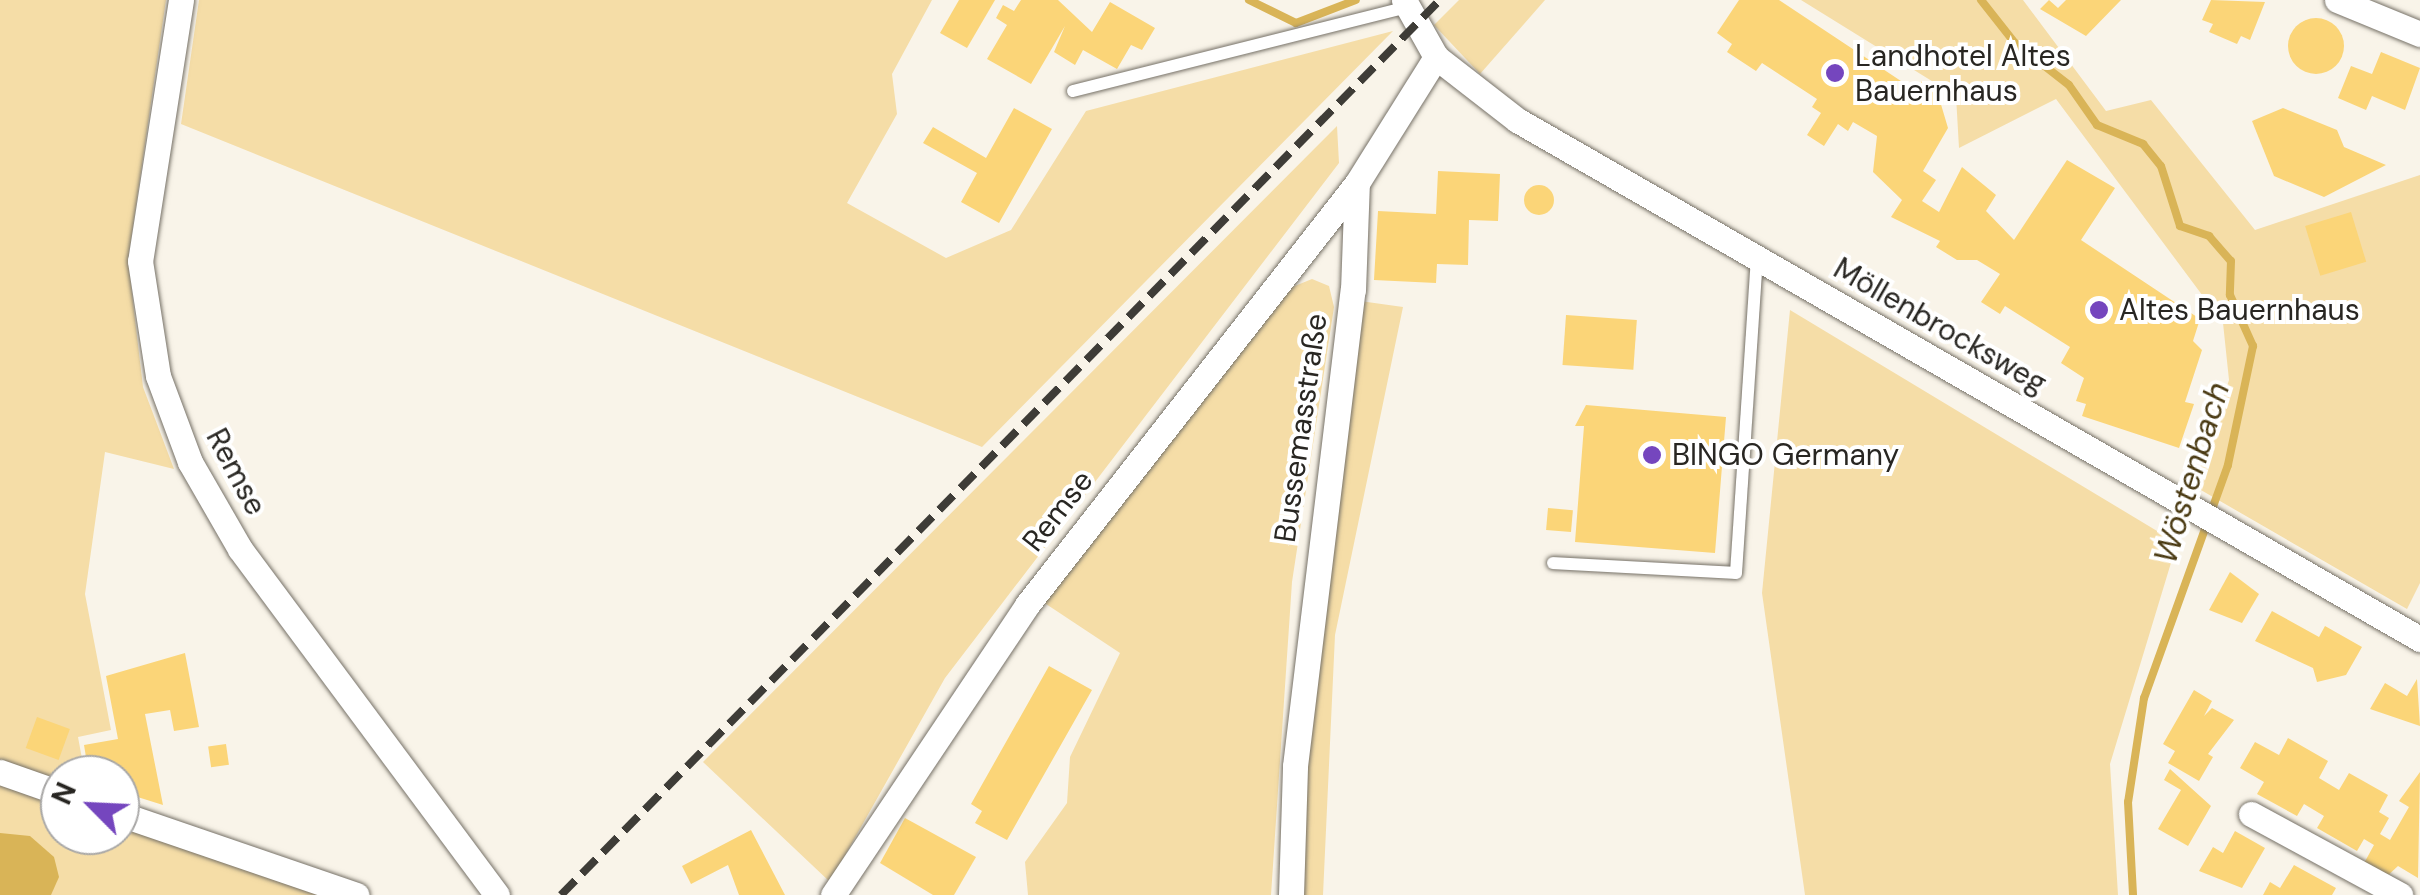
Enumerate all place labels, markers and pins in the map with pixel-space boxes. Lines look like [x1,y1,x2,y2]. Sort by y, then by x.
place label: Landhotel Altes Bauernhaus [1855,38,2071,108]
marker: Landhotel Altes Bauernhaus [1824,62,1846,84]
place label: Altes Bauernhaus [2119,292,2360,328]
marker: Altes Bauernhaus [2088,299,2110,321]
place label: BINGO Germany [1672,437,1899,473]
marker: BINGO Germany [1641,444,1663,466]

